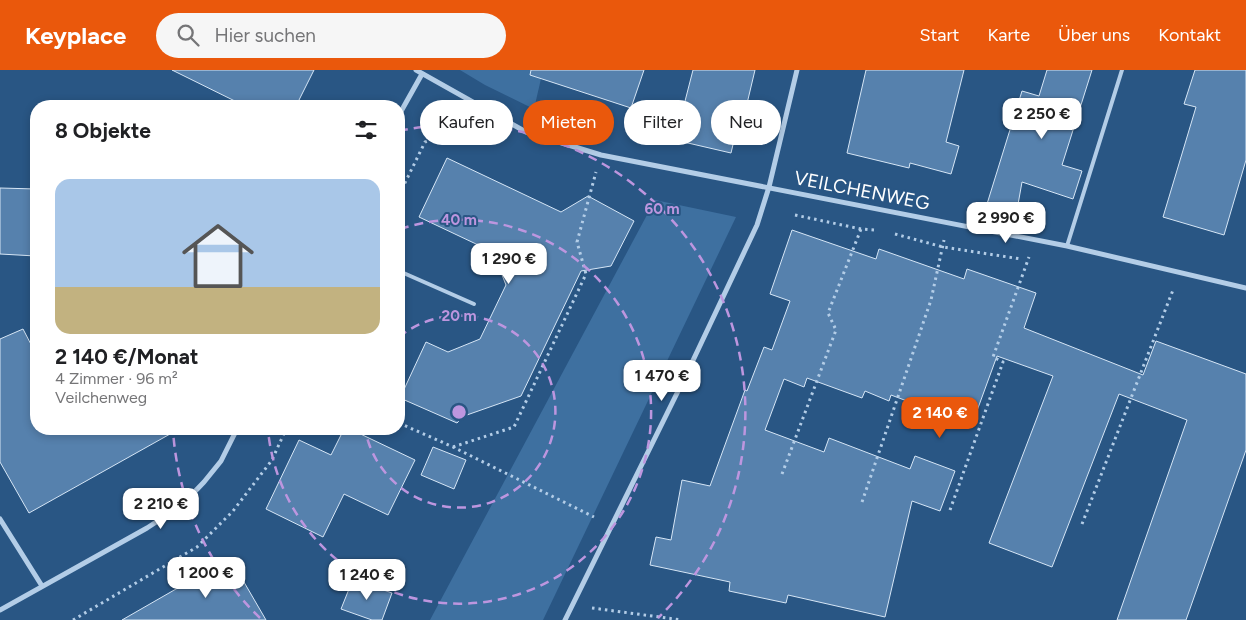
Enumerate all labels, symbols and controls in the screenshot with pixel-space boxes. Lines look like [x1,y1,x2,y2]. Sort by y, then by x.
search box [156,13,506,58]
text: Keyplace [25,21,126,50]
icon: search [174,21,202,49]
text: Hier suchen [214,24,316,47]
text: Start [920,24,959,46]
text: Karte [987,24,1030,46]
text: Über uns [1058,24,1130,46]
text: Kontakt [1158,24,1221,46]
pin: 2 250 € [996,98,1088,140]
chip: Kaufen [420,100,513,145]
chip: Mieten [523,100,614,145]
chip: Filter [624,100,701,145]
chip: Neu [711,100,781,145]
text: 2 250 € [1014,104,1070,123]
icon: filters [352,116,380,144]
text: 8 Objekte [55,118,151,143]
street label: VEILCHENWEG [792,166,931,215]
text: 60 m [644,200,680,218]
pin: 2 990 € [960,202,1052,244]
text: 2 990 € [978,208,1034,227]
icon: home [173,211,263,301]
text: 40 m [441,211,477,229]
pin: 1 290 € [463,242,555,285]
text: 1 290 € [482,249,536,268]
text: 20 m [441,307,477,325]
text: 2 140 €/Monat [55,344,198,369]
pin: 1 470 € [616,360,708,402]
text: 1 470 € [635,366,689,385]
text: 4 Zimmer · 96 m² [55,369,178,388]
text: Veilchenweg [55,388,147,407]
pin: 2 140 € [894,396,986,439]
centre of rings [450,403,468,421]
text: 2 140 € [912,403,968,422]
pin: 2 210 € [115,488,207,530]
text: 2 210 € [134,494,188,513]
pin: 1 200 € [160,556,252,599]
pin: 1 240 € [321,558,413,601]
text: 1 200 € [178,563,234,582]
text: 1 240 € [339,565,395,584]

